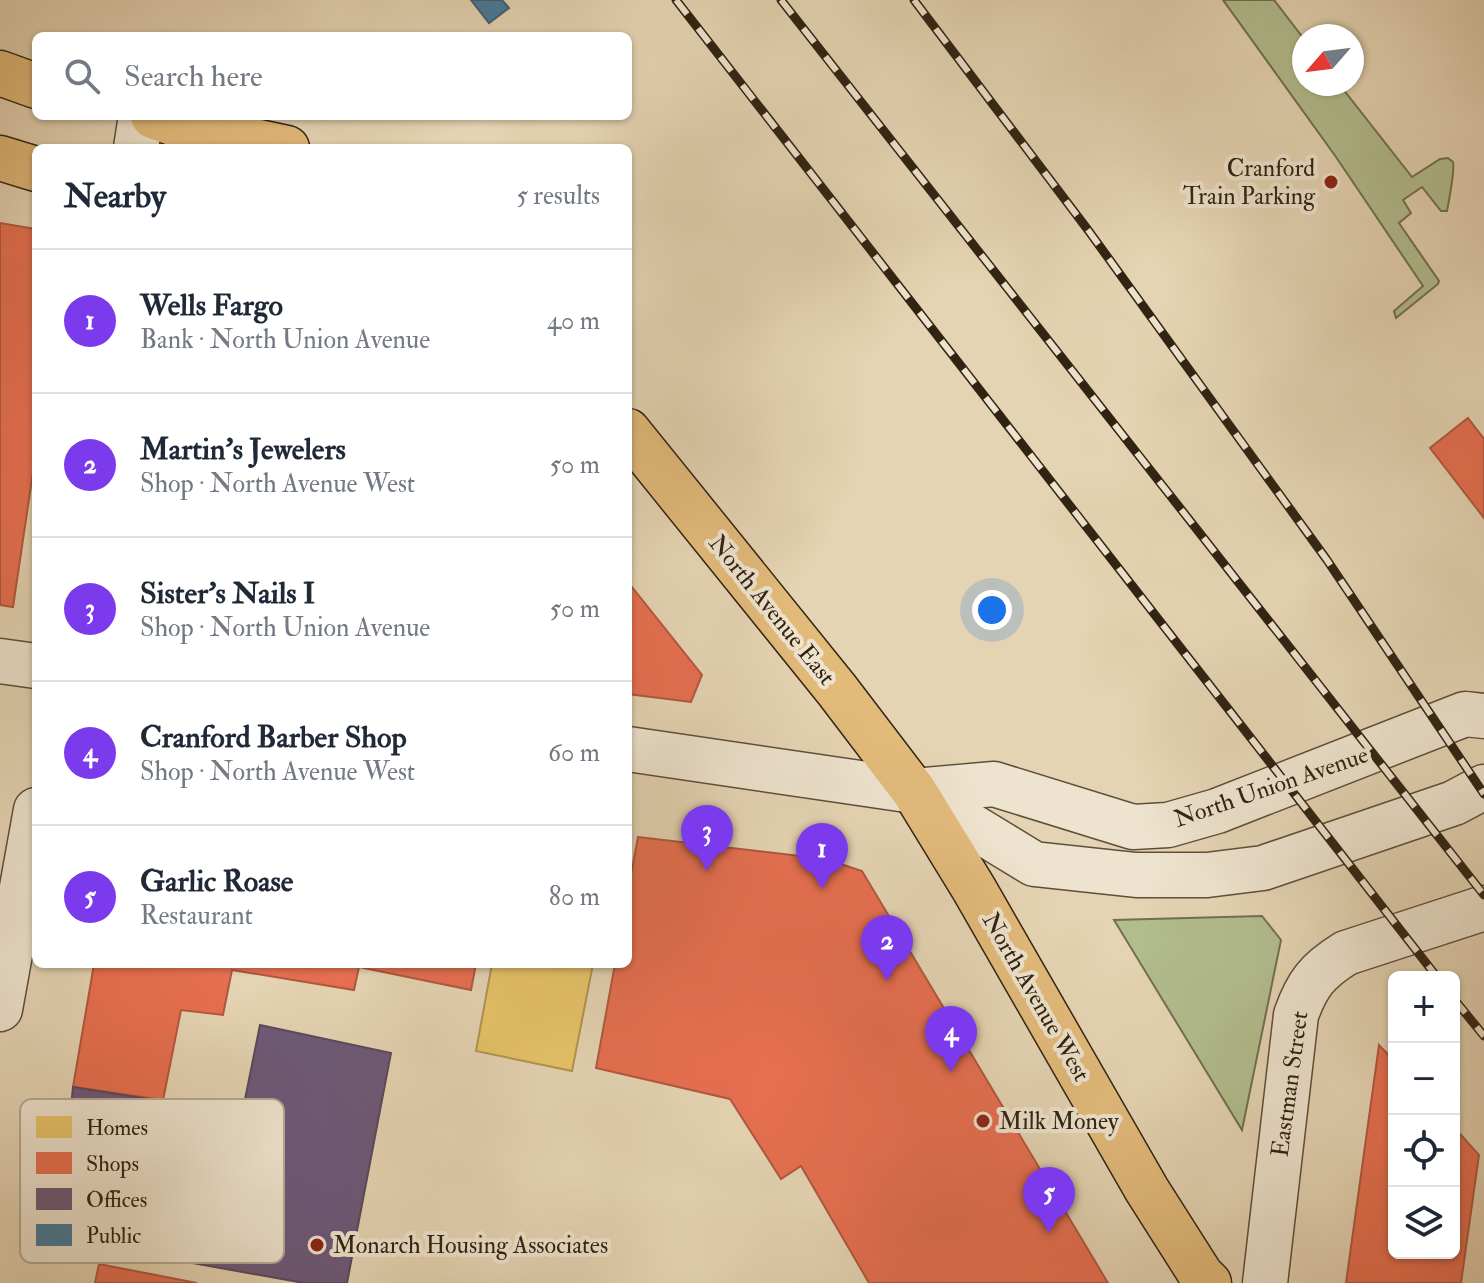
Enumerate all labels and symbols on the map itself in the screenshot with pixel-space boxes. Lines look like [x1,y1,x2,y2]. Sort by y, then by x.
north arrow [1292,24,1364,96]
place label: Cranford Train Parking [1183,153,1316,212]
marker: Cranford Train Parking [1322,173,1340,191]
street label: North Avenue East [702,529,842,692]
your location [972,590,1012,630]
street label: North Union Avenue [1170,739,1372,835]
pin: 3 [681,805,733,871]
pin: 1 [796,823,848,889]
street label: North Avenue West [975,907,1097,1087]
pin: 2 [861,915,913,981]
pin: 4 [925,1006,977,1072]
street label: Eastman Street [1264,1009,1316,1159]
legend [20,1099,284,1263]
place label: Milk Money [999,1106,1119,1137]
marker: Milk Money [974,1112,992,1130]
text: Homes [86,1114,148,1142]
text: Shops [86,1150,139,1179]
pin: 5 [1023,1167,1075,1233]
text: Offices [86,1186,147,1214]
text: Public [86,1222,141,1250]
place label: Monarch Housing Associates [333,1230,608,1261]
marker: Monarch Housing Associates [308,1236,326,1254]

